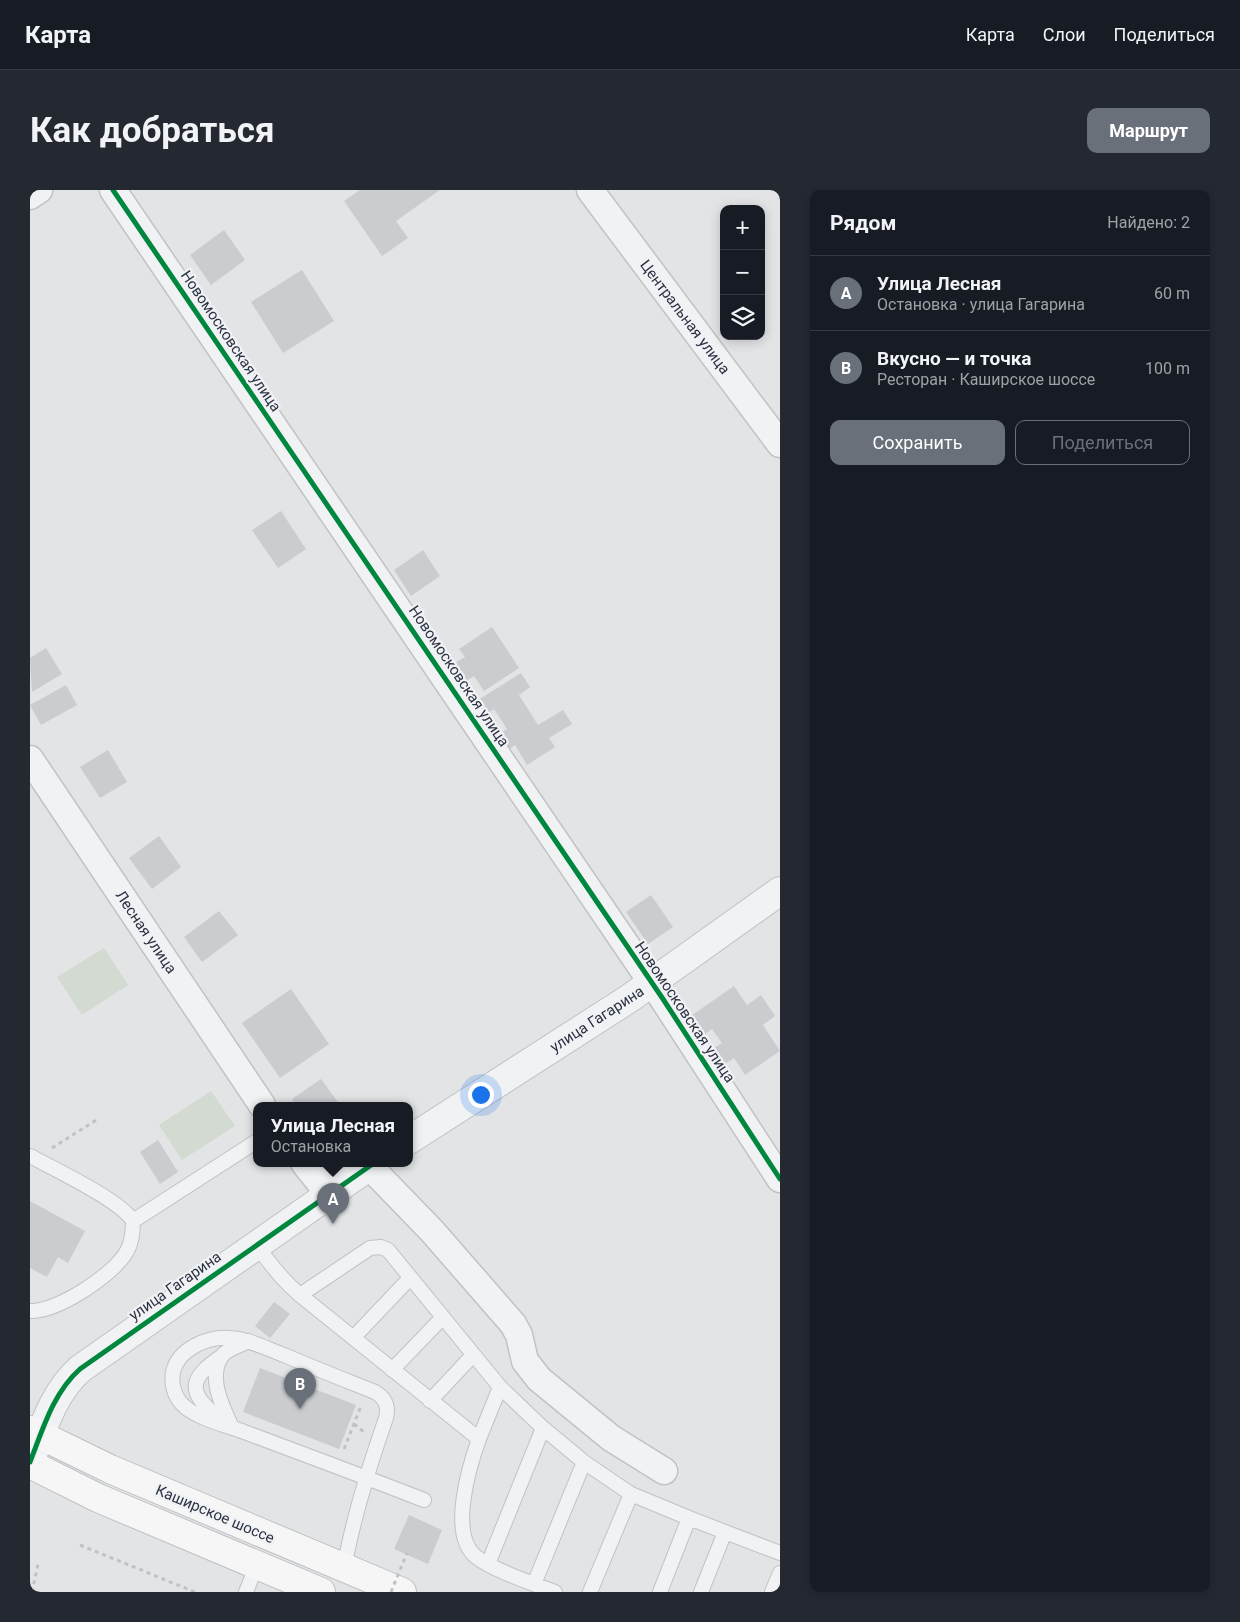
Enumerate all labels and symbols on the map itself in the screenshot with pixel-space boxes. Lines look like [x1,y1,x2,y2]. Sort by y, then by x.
street label: Центральная улица [636,256,734,378]
street label: Новомосковская улица [177,267,285,415]
street label: Новомосковская улица [405,602,513,750]
street label: Лесная улица [112,887,180,977]
street label: Новомосковская улица [631,938,739,1086]
street label: улица Гагарина [547,982,647,1056]
your location [468,1082,494,1108]
pin: A [317,1183,349,1224]
street label: улица Гагарина [126,1248,224,1324]
pin: B [284,1368,316,1409]
street label: Каширское шоссе [153,1481,277,1547]

